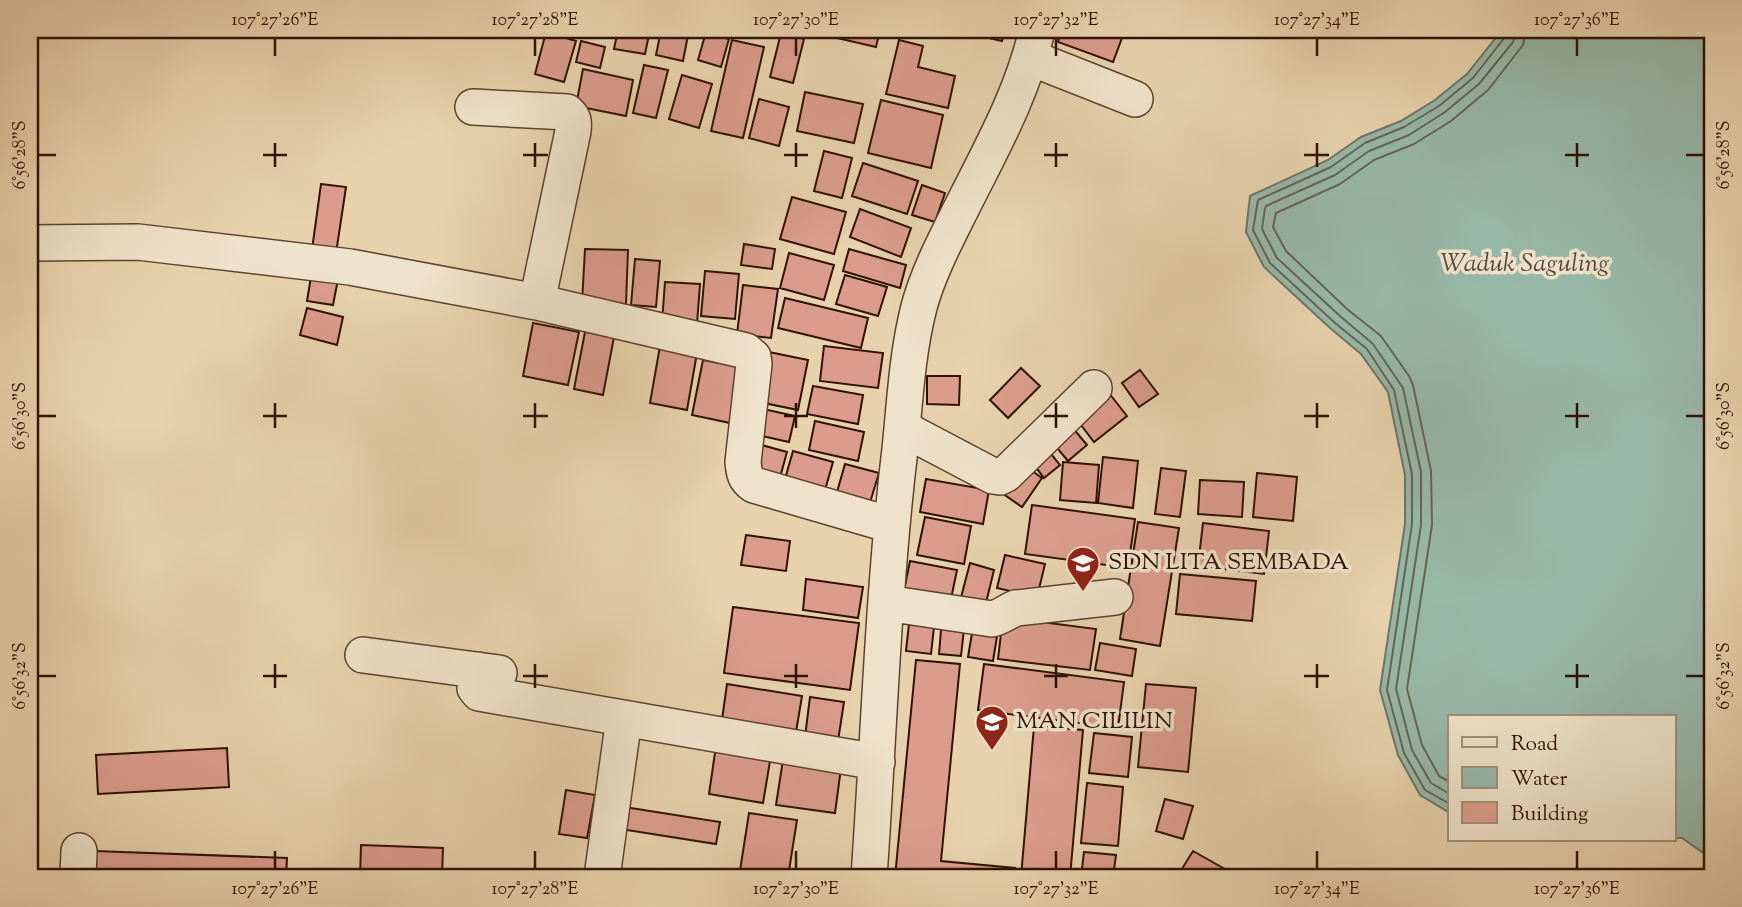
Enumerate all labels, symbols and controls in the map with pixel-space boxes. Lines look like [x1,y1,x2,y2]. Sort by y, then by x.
text: 107°27'26"E [232,8,319,34]
text: 107°27'28"E [492,8,579,34]
text: 107°27'30"E [753,8,839,34]
text: 107°27'32"E [1013,8,1099,34]
text: 107°27'34"E [1274,8,1360,34]
text: 107°27'36"E [1534,8,1620,34]
text: 6°56'28"S [8,120,34,190]
text: 6°56'28"S [1712,120,1738,190]
water label: Waduk Saguling [1440,246,1610,283]
text: 6°56'30"S [8,382,34,450]
text: 6°56'30"S [1712,382,1738,450]
school or university icon: SDN LITA SEMBADA [1064,544,1102,593]
place label: SDN LITA SEMBADA [1108,546,1350,580]
text: 6°56'32"S [8,642,34,710]
text: 6°56'32"S [1712,642,1738,710]
school or university icon: MAN CILILIN [973,703,1011,752]
place label: MAN CILILIN [1016,705,1173,739]
legend [1448,715,1676,841]
text: Road [1511,730,1558,760]
text: Water [1511,765,1568,795]
text: Building [1511,800,1588,830]
text: 107°27'26"E [232,877,319,903]
text: 107°27'28"E [492,877,579,903]
text: 107°27'30"E [753,877,839,903]
text: 107°27'32"E [1013,877,1099,903]
text: 107°27'34"E [1274,877,1360,903]
text: 107°27'36"E [1534,877,1620,903]

